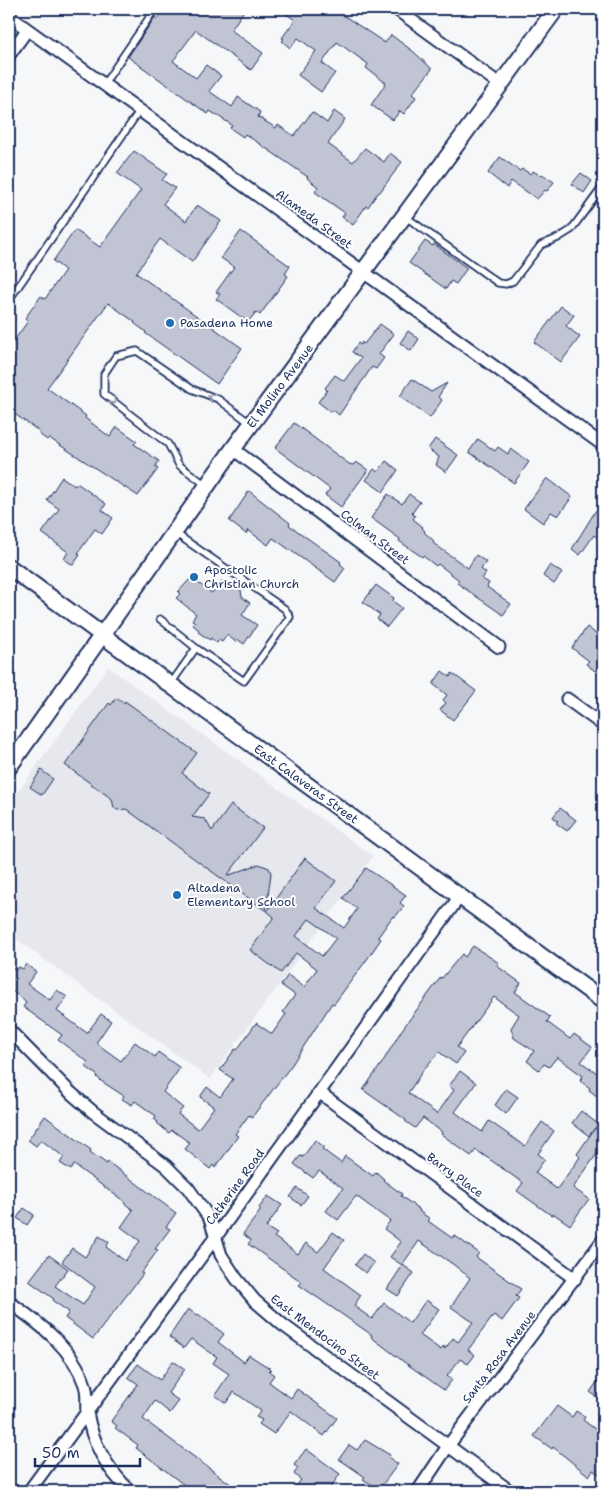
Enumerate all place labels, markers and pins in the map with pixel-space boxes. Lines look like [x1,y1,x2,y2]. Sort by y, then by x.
place label: Pasadena Home [180,315,273,331]
marker: Pasadena Home [164,317,176,329]
place label: Apostolic Christian Church [204,562,299,592]
marker: Apostolic Christian Church [188,571,200,583]
place label: Altadena Elementary School [187,880,295,910]
marker: Altadena Elementary School [171,889,183,901]

